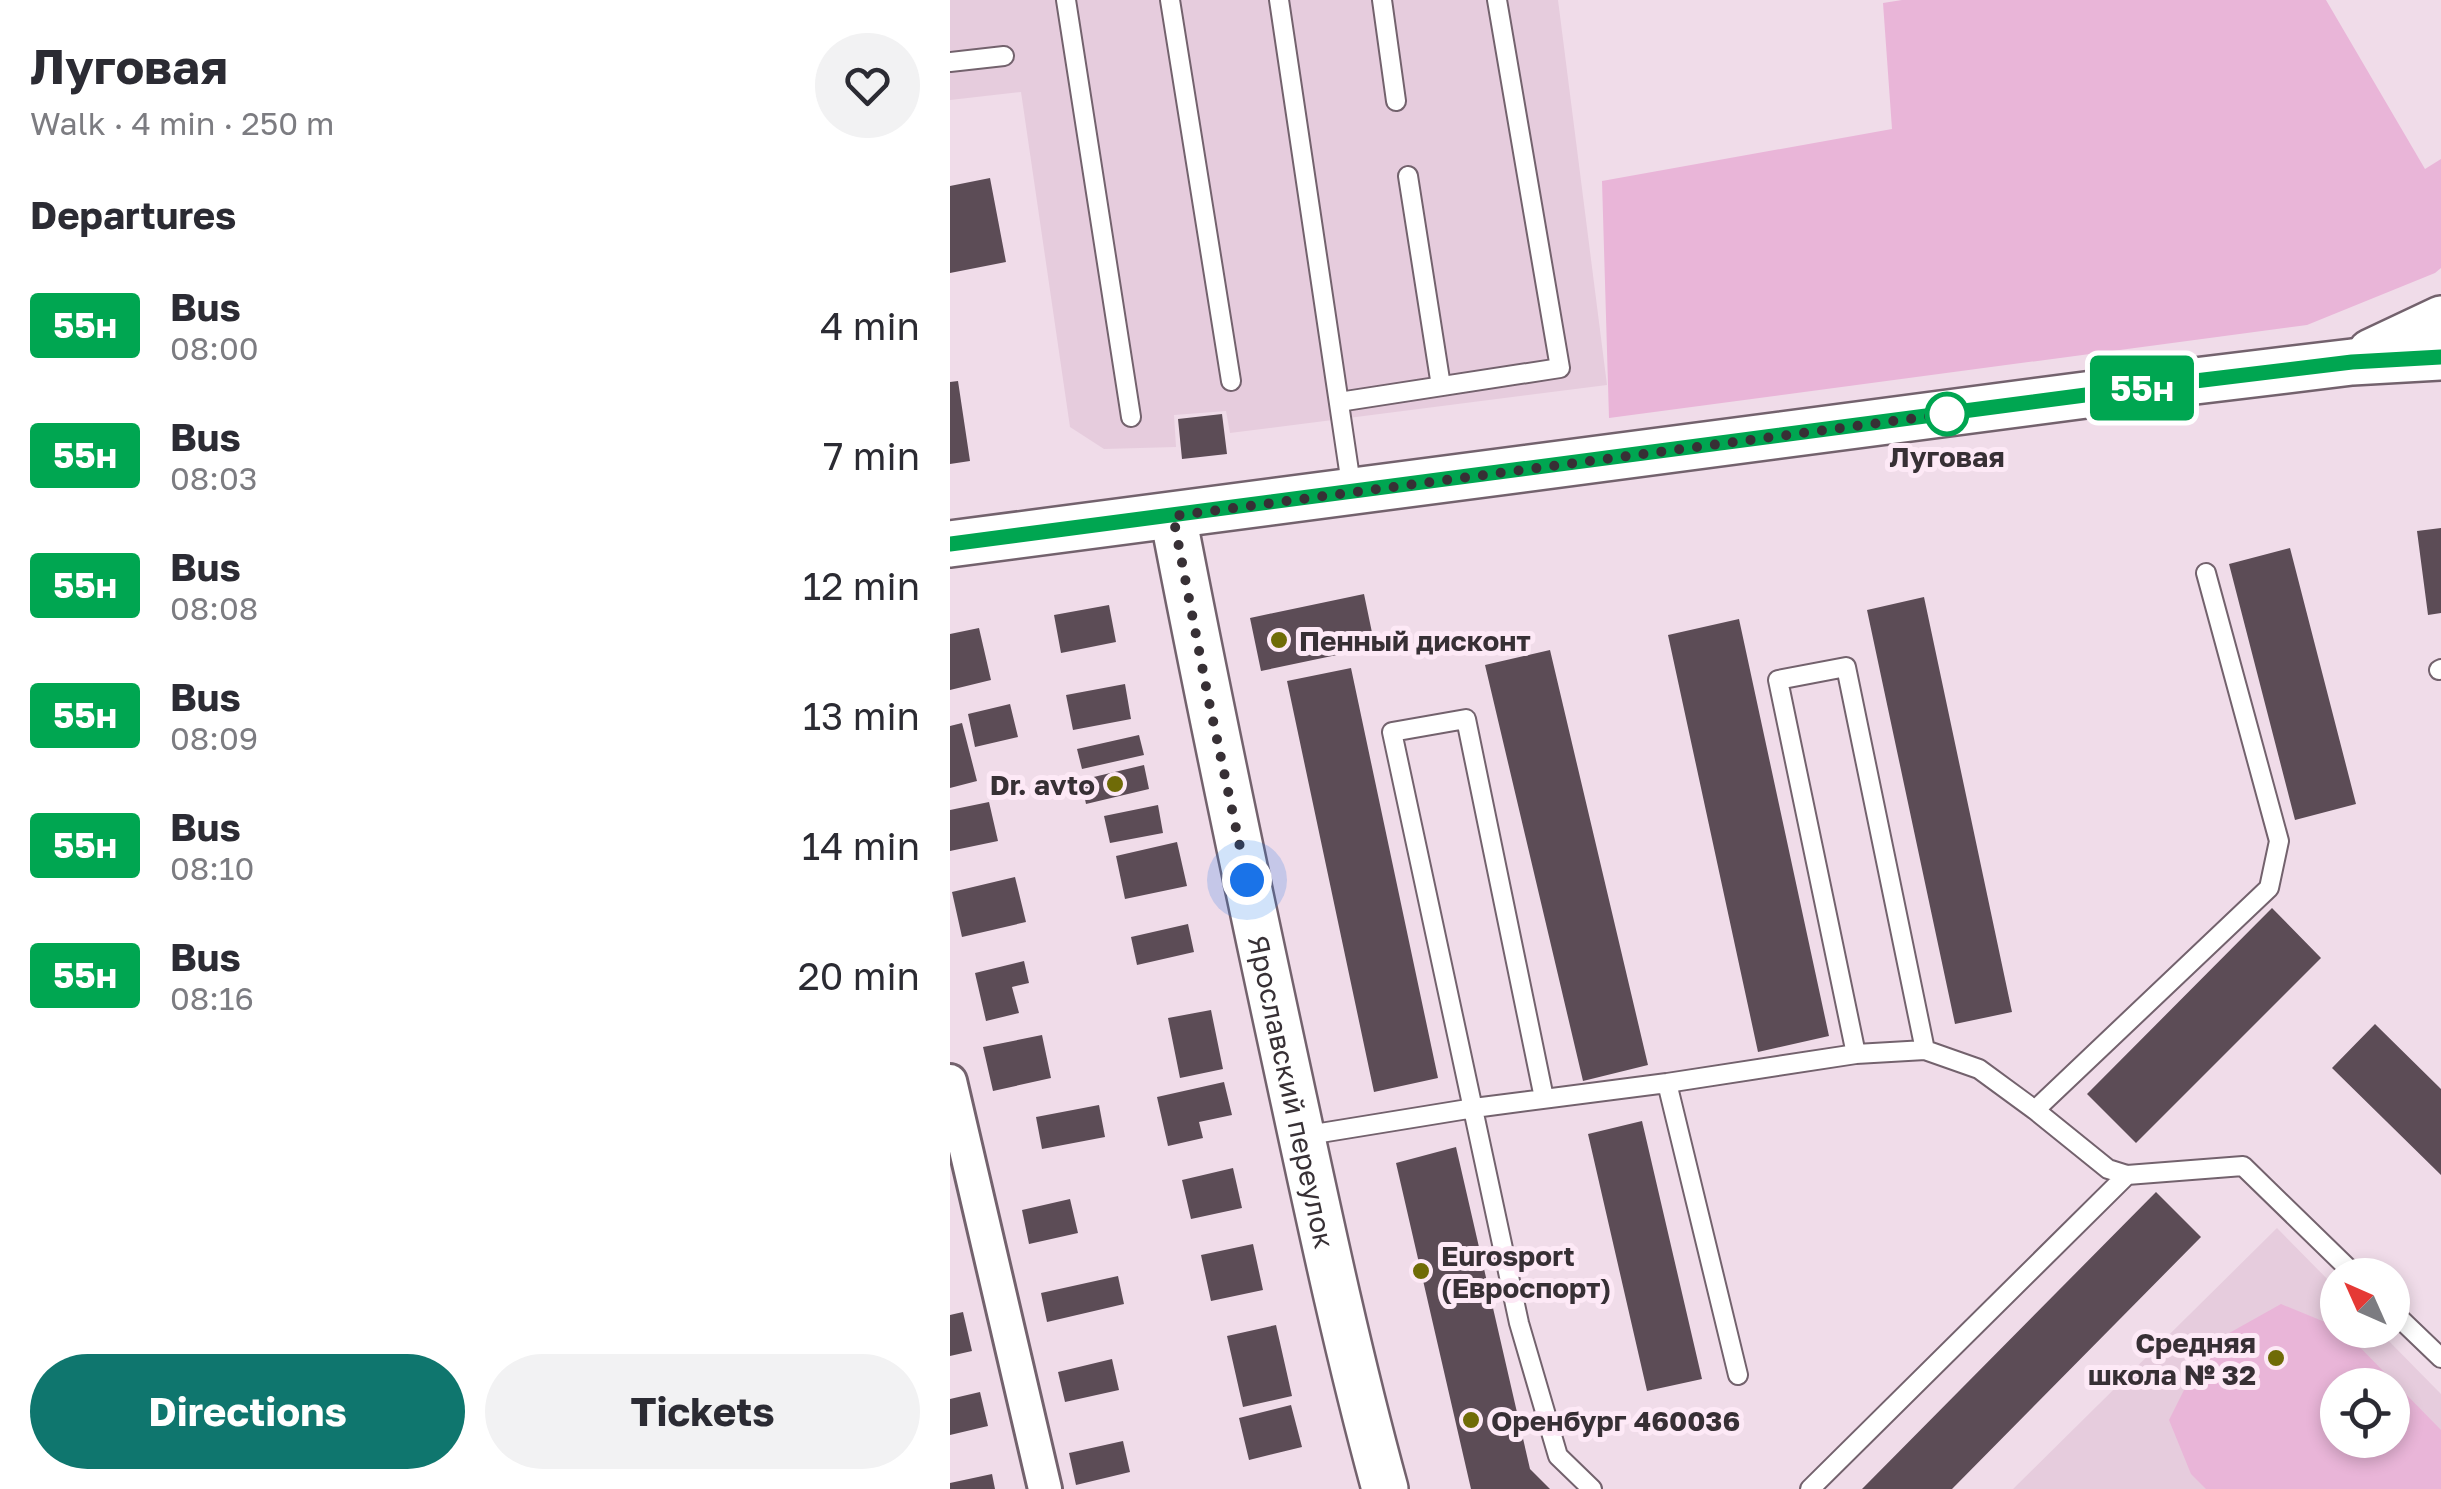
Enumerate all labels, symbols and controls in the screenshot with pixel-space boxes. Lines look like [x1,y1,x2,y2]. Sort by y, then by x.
button: heart [815,33,920,138]
text: Луговая [30,37,228,95]
text: Walk · 4 min · 250 m [30,104,334,142]
text: Departures [30,192,236,237]
text: Bus [170,284,241,329]
text: 4 min [820,303,920,348]
text: 55н [53,304,117,346]
text: 08:00 [170,329,259,367]
line badge: 55н [2084,356,2200,420]
text: 55н [2110,367,2174,409]
marker: Луговая [1926,393,1968,435]
text: Bus [170,414,241,459]
text: 7 min [823,433,920,478]
text: 55н [53,434,117,476]
place label: Луговая [1889,440,2005,473]
text: 08:03 [170,459,258,497]
text: Bus [170,544,241,589]
text: 12 min [803,563,920,608]
text: 55н [53,564,117,606]
text: 08:08 [170,589,258,627]
place label: Пенный дисконт [1299,624,1531,657]
marker: Пенный дисконт [1268,629,1290,651]
text: Bus [170,674,241,719]
text: 13 min [803,693,920,738]
text: 55н [53,694,117,736]
text: 08:09 [170,719,258,757]
place label: Dr. avto [990,768,1095,801]
marker: Dr. avto [1104,773,1126,795]
text: Bus [170,804,241,849]
text: 14 min [802,823,920,868]
text: 55н [53,824,117,866]
text: 08:10 [170,849,254,887]
your location [1222,855,1272,905]
street label: Ярославский переулок [1242,932,1342,1251]
text: Bus [170,934,241,979]
text: 20 min [798,953,920,998]
text: 55н [53,954,117,996]
text: 08:16 [170,979,254,1017]
place label: Eurosport (Евроспорт) [1441,1239,1611,1304]
north arrow [2320,1258,2410,1348]
map controls [2320,1258,2410,1458]
marker: Eurosport (Евроспорт) [1410,1260,1432,1282]
place label: Средняя школа № 32 [2088,1326,2256,1391]
marker: Средняя школа № 32 [2265,1347,2287,1369]
button: Directions [30,1354,465,1469]
button: Tickets [485,1354,920,1469]
button: locate [2320,1368,2410,1458]
place label: Оренбург 460036 [1491,1404,1740,1437]
marker: Оренбург 460036 [1460,1409,1482,1431]

